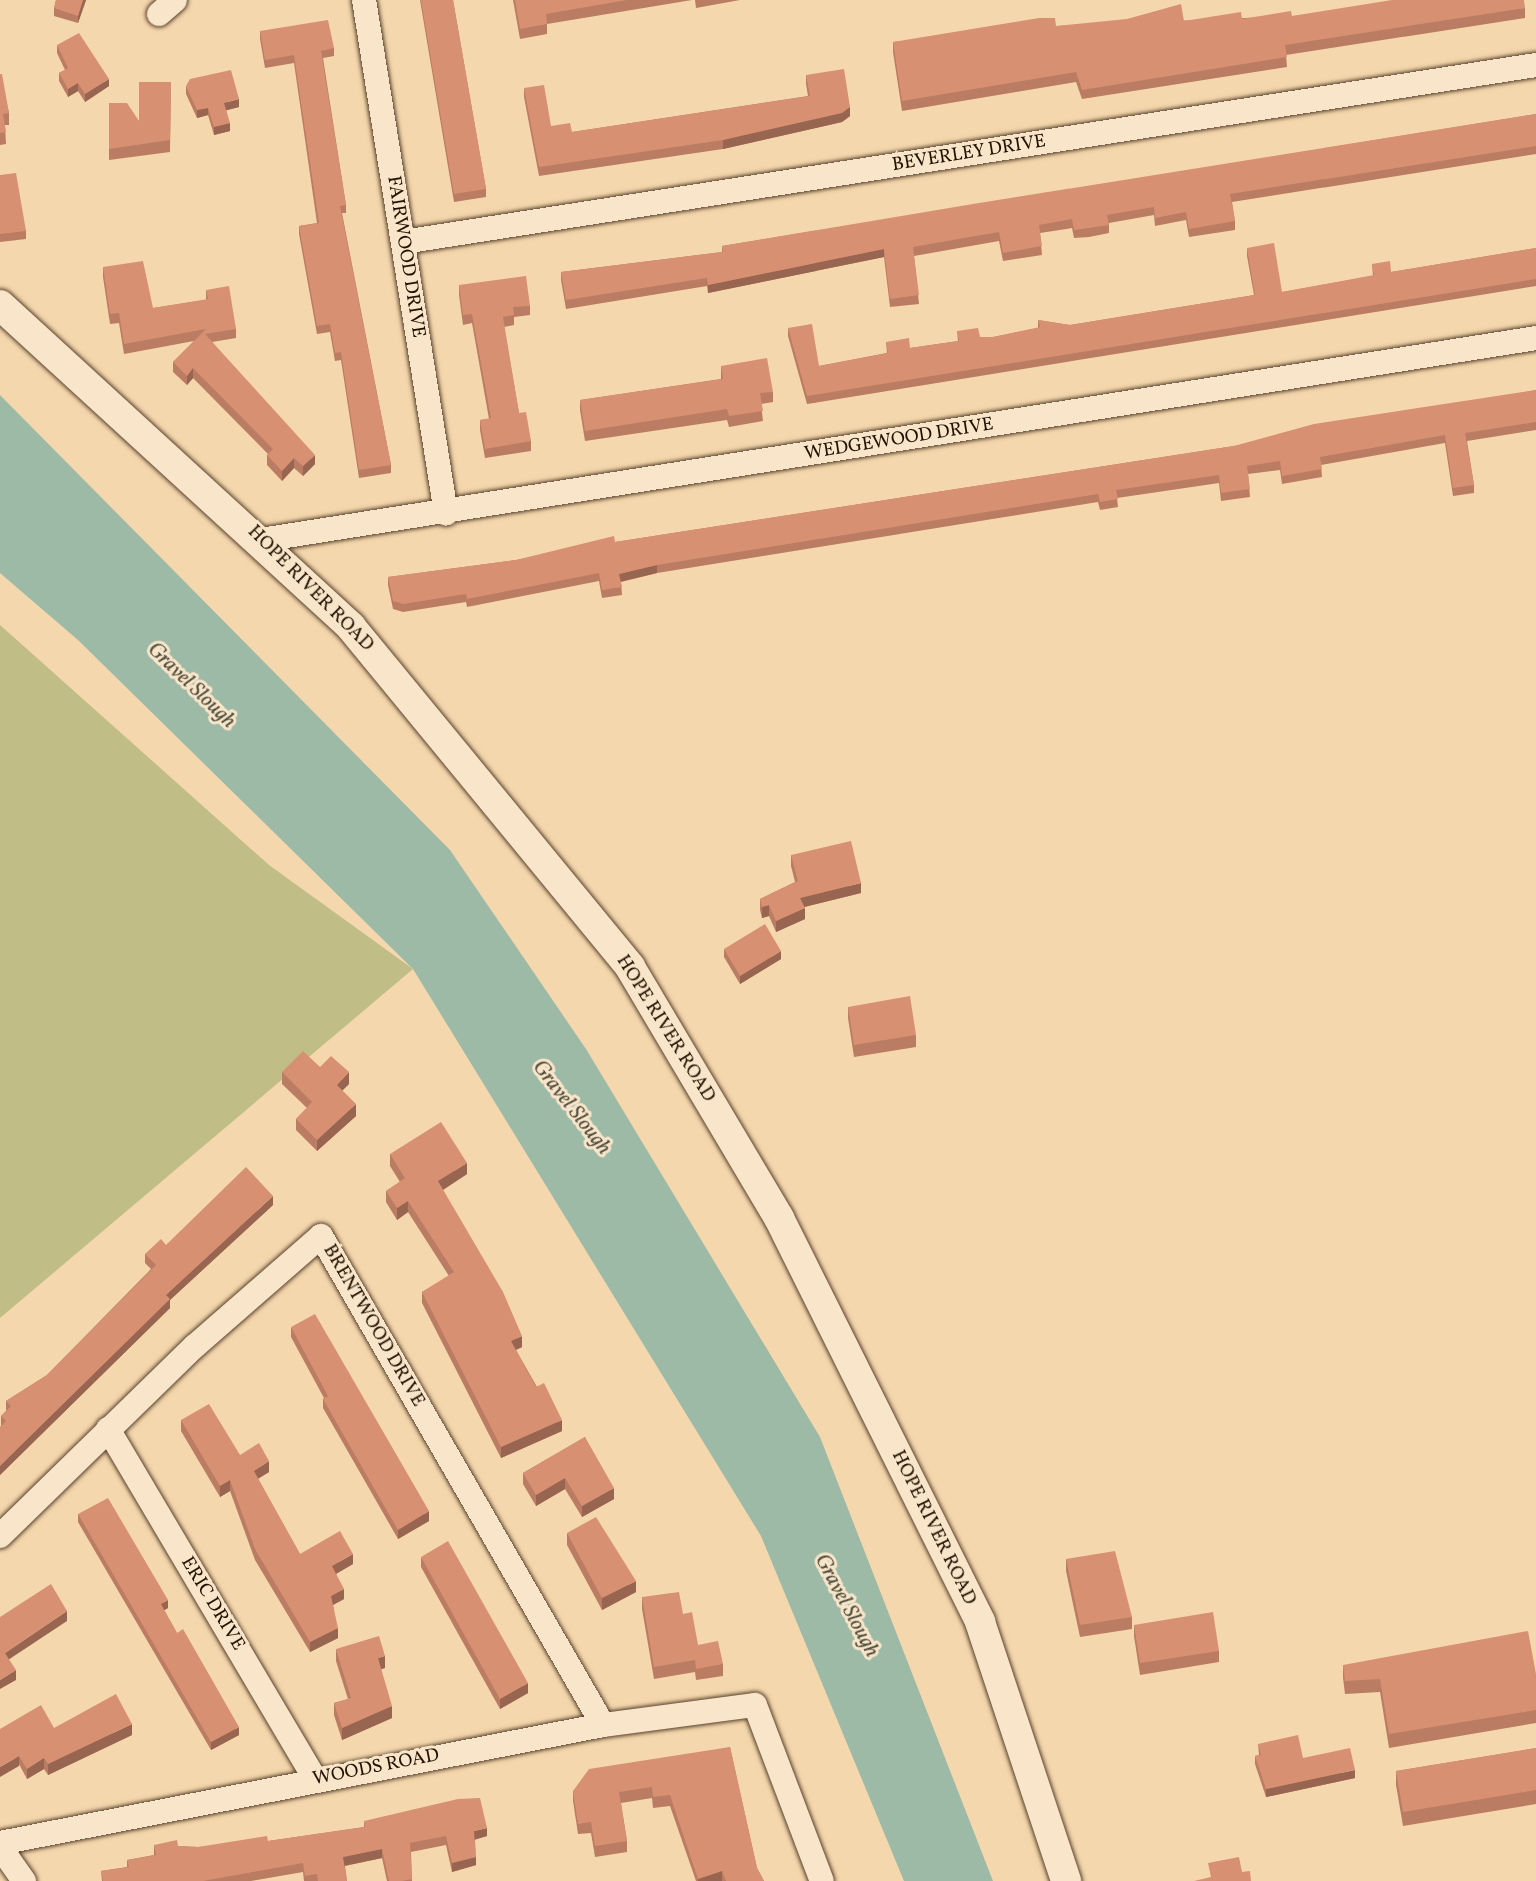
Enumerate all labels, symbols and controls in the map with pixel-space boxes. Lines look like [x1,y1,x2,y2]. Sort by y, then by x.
street label: BEVERLEY DRIVE [890,131,1048,177]
street label: FAIRWOOD DRIVE [381,174,429,340]
street label: WEDGEWOOD DRIVE [803,414,995,466]
street label: HOPE RIVER ROAD [242,521,378,657]
water label: Gravel Slough [142,638,240,734]
street label: HOPE RIVER ROAD [611,951,719,1107]
water label: Gravel Slough [526,1056,616,1160]
street label: BRENTWOOD DRIVE [317,1241,429,1411]
street label: HOPE RIVER ROAD [886,1447,980,1609]
water label: Gravel Slough [808,1550,884,1662]
street label: ERIC DRIVE [175,1553,249,1655]
street label: WOODS ROAD [311,1745,441,1791]

